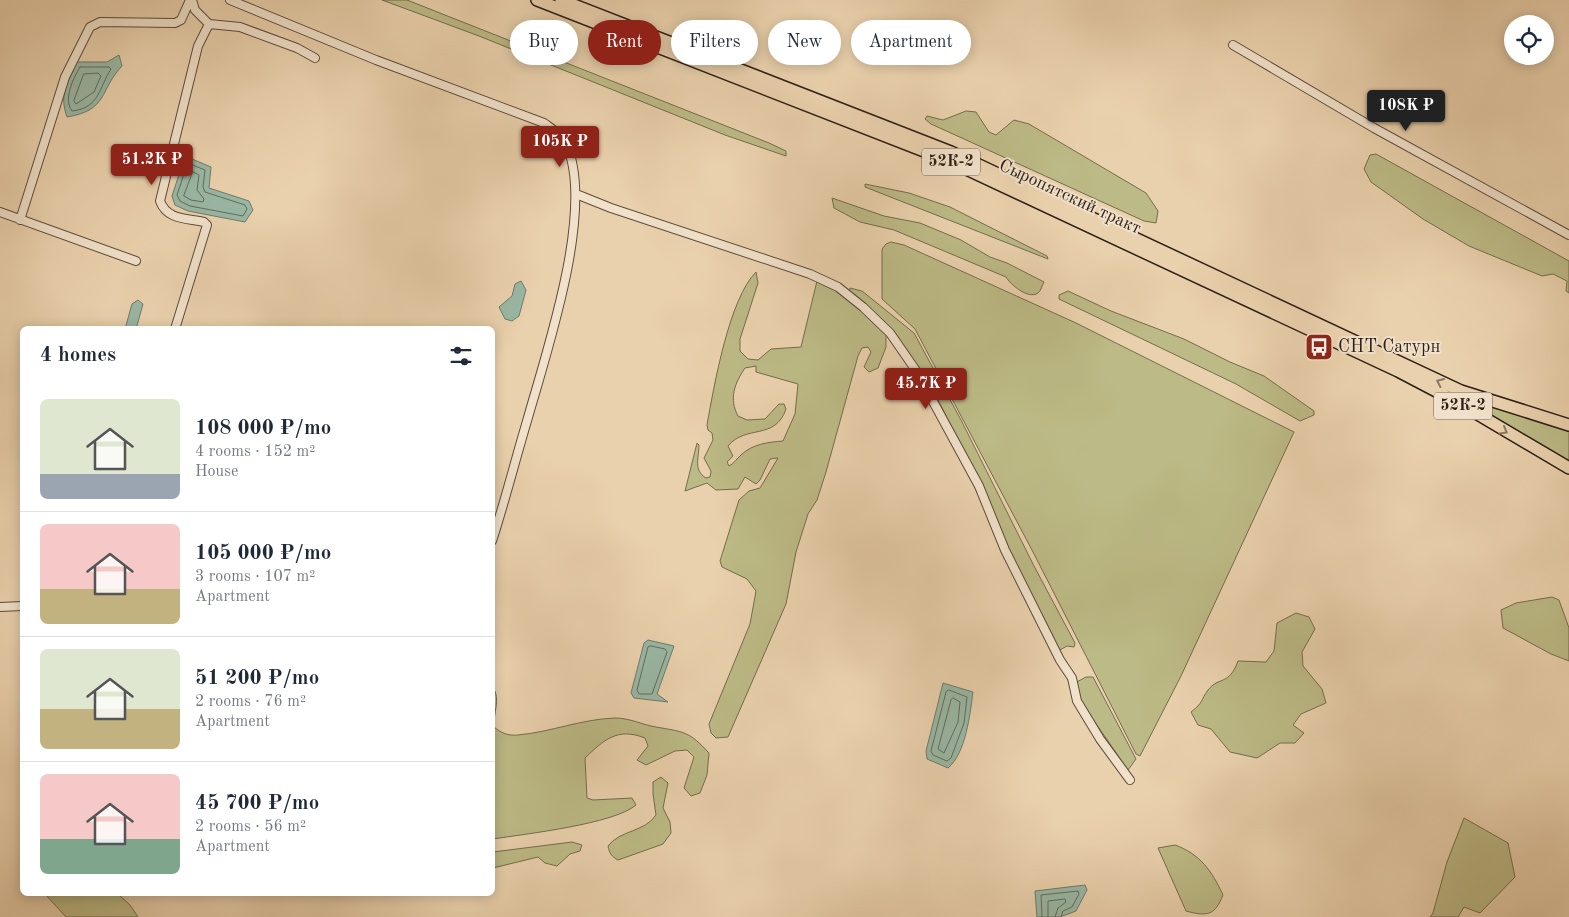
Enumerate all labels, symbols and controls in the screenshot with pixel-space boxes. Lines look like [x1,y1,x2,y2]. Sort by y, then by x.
map controls [1504,15,1554,65]
button: locate [1504,15,1554,65]
chip: Buy [510,20,578,65]
chip: Rent [588,20,661,65]
chip: Filters [671,20,758,65]
chip: New [768,20,841,65]
chip: Apartment [851,20,971,65]
pin: 108K ₽ [1365,90,1447,132]
text: 108K ₽ [1378,98,1434,114]
pin: 105K ₽ [519,126,601,168]
text: 105K ₽ [532,134,588,150]
pin: 51.2K ₽ [106,144,198,186]
road number: 52К-2 [922,148,980,176]
text: 51.2K ₽ [122,152,182,168]
street label: Сыропятский тракт [996,156,1144,238]
bus stop icon: СНТ Сатурн [1304,332,1334,362]
place label: СНТ Сатурн [1338,338,1440,356]
icon: filters [447,342,475,370]
text: 4 homes [40,345,116,366]
pin: 45.7K ₽ [880,368,972,410]
text: 45.7K ₽ [896,376,956,392]
one-way arrow [1436,377,1445,388]
road number: 52К-2 [1434,392,1492,420]
text: 108 000 ₽/mo [195,418,331,439]
icon: home [80,419,140,479]
one-way arrow [1499,425,1508,435]
text: 4 rooms · 152 m² [195,444,315,460]
text: House [195,464,238,480]
text: 105 000 ₽/mo [195,543,331,564]
icon: home [80,544,140,604]
text: 3 rooms · 107 m² [195,569,315,585]
text: Apartment [195,589,270,605]
text: 51 200 ₽/mo [195,668,319,689]
icon: home [80,669,140,729]
text: 2 rooms · 76 m² [195,694,306,710]
text: Apartment [195,714,270,730]
text: 45 700 ₽/mo [195,793,319,814]
icon: home [80,794,140,854]
text: 2 rooms · 56 m² [195,819,306,835]
text: Apartment [195,839,270,855]

